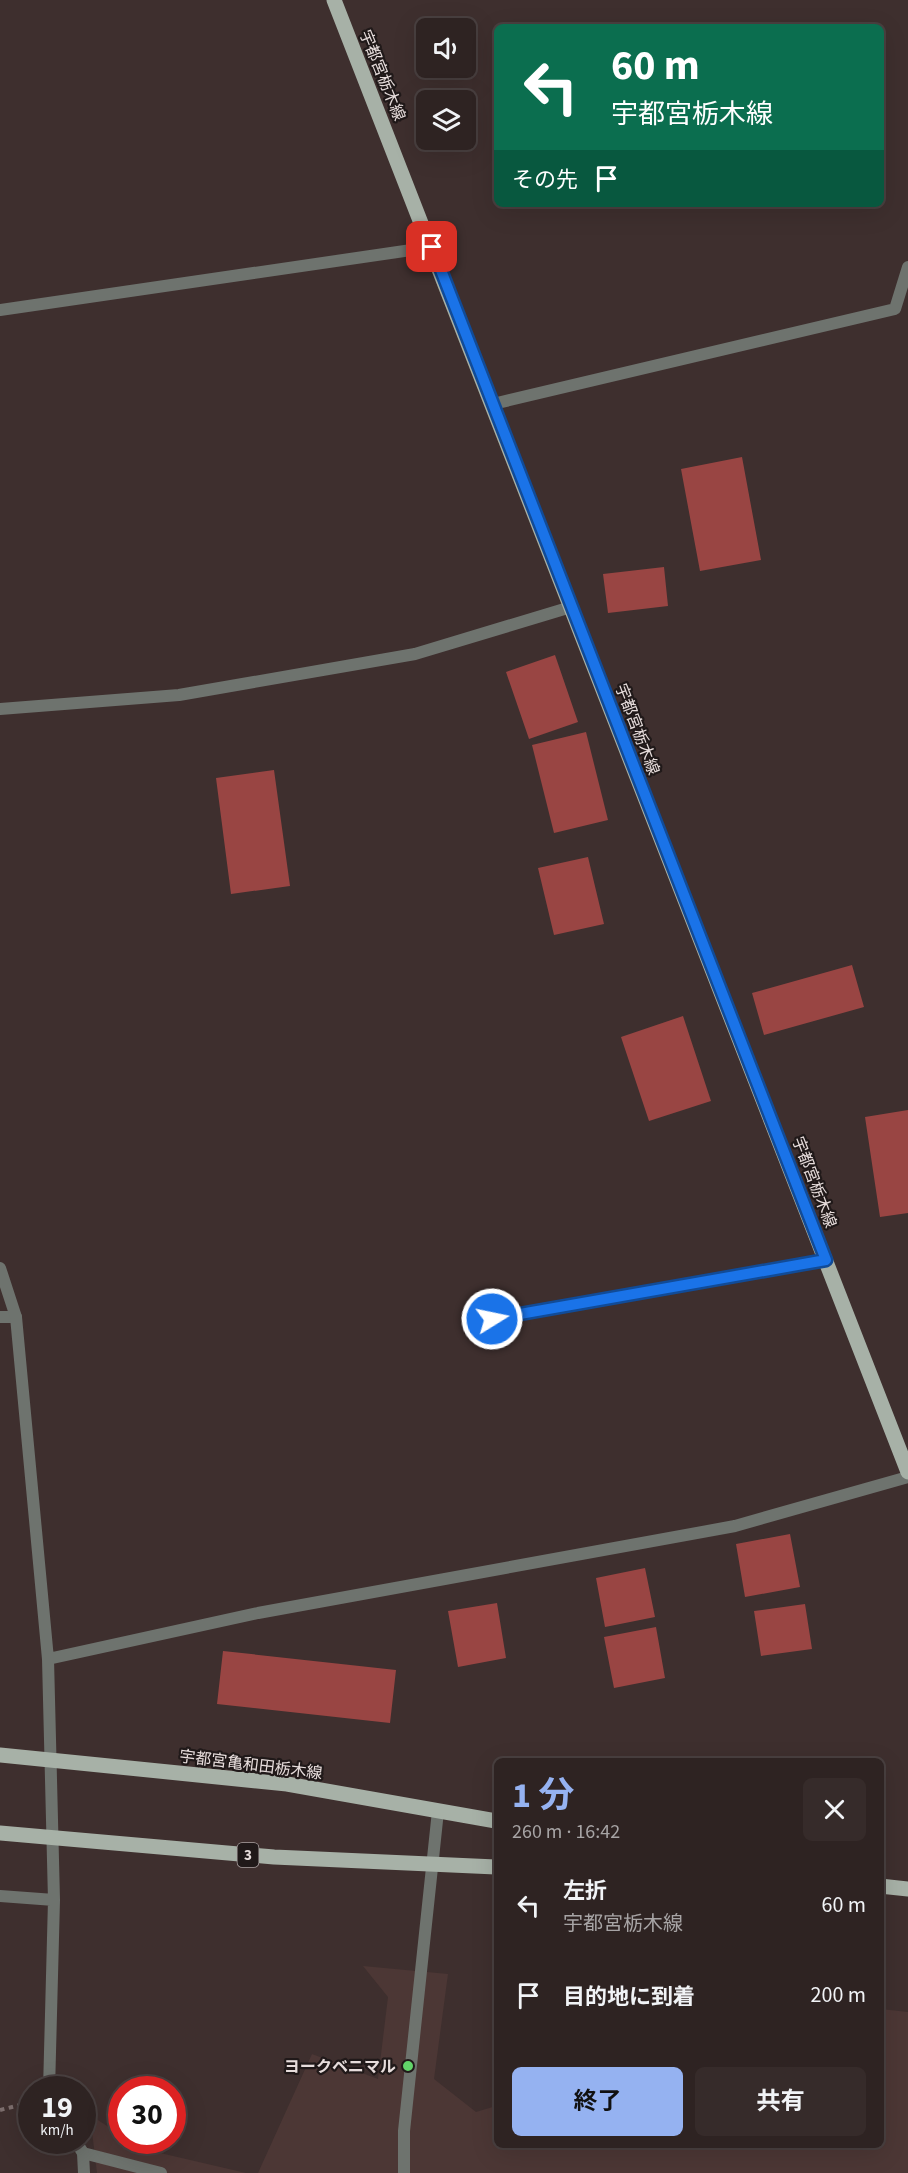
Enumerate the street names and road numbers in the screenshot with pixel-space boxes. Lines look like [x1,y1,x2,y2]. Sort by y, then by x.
street label: 宇都宮栃木線 [354,27,410,124]
street label: 宇都宮栃木線 [610,681,665,778]
street label: 宇都宮栃木線 [787,1134,842,1231]
street label: 宇都宮亀和田栃木線 [178,1745,324,1785]
road number: 3 [238,1843,258,1867]

